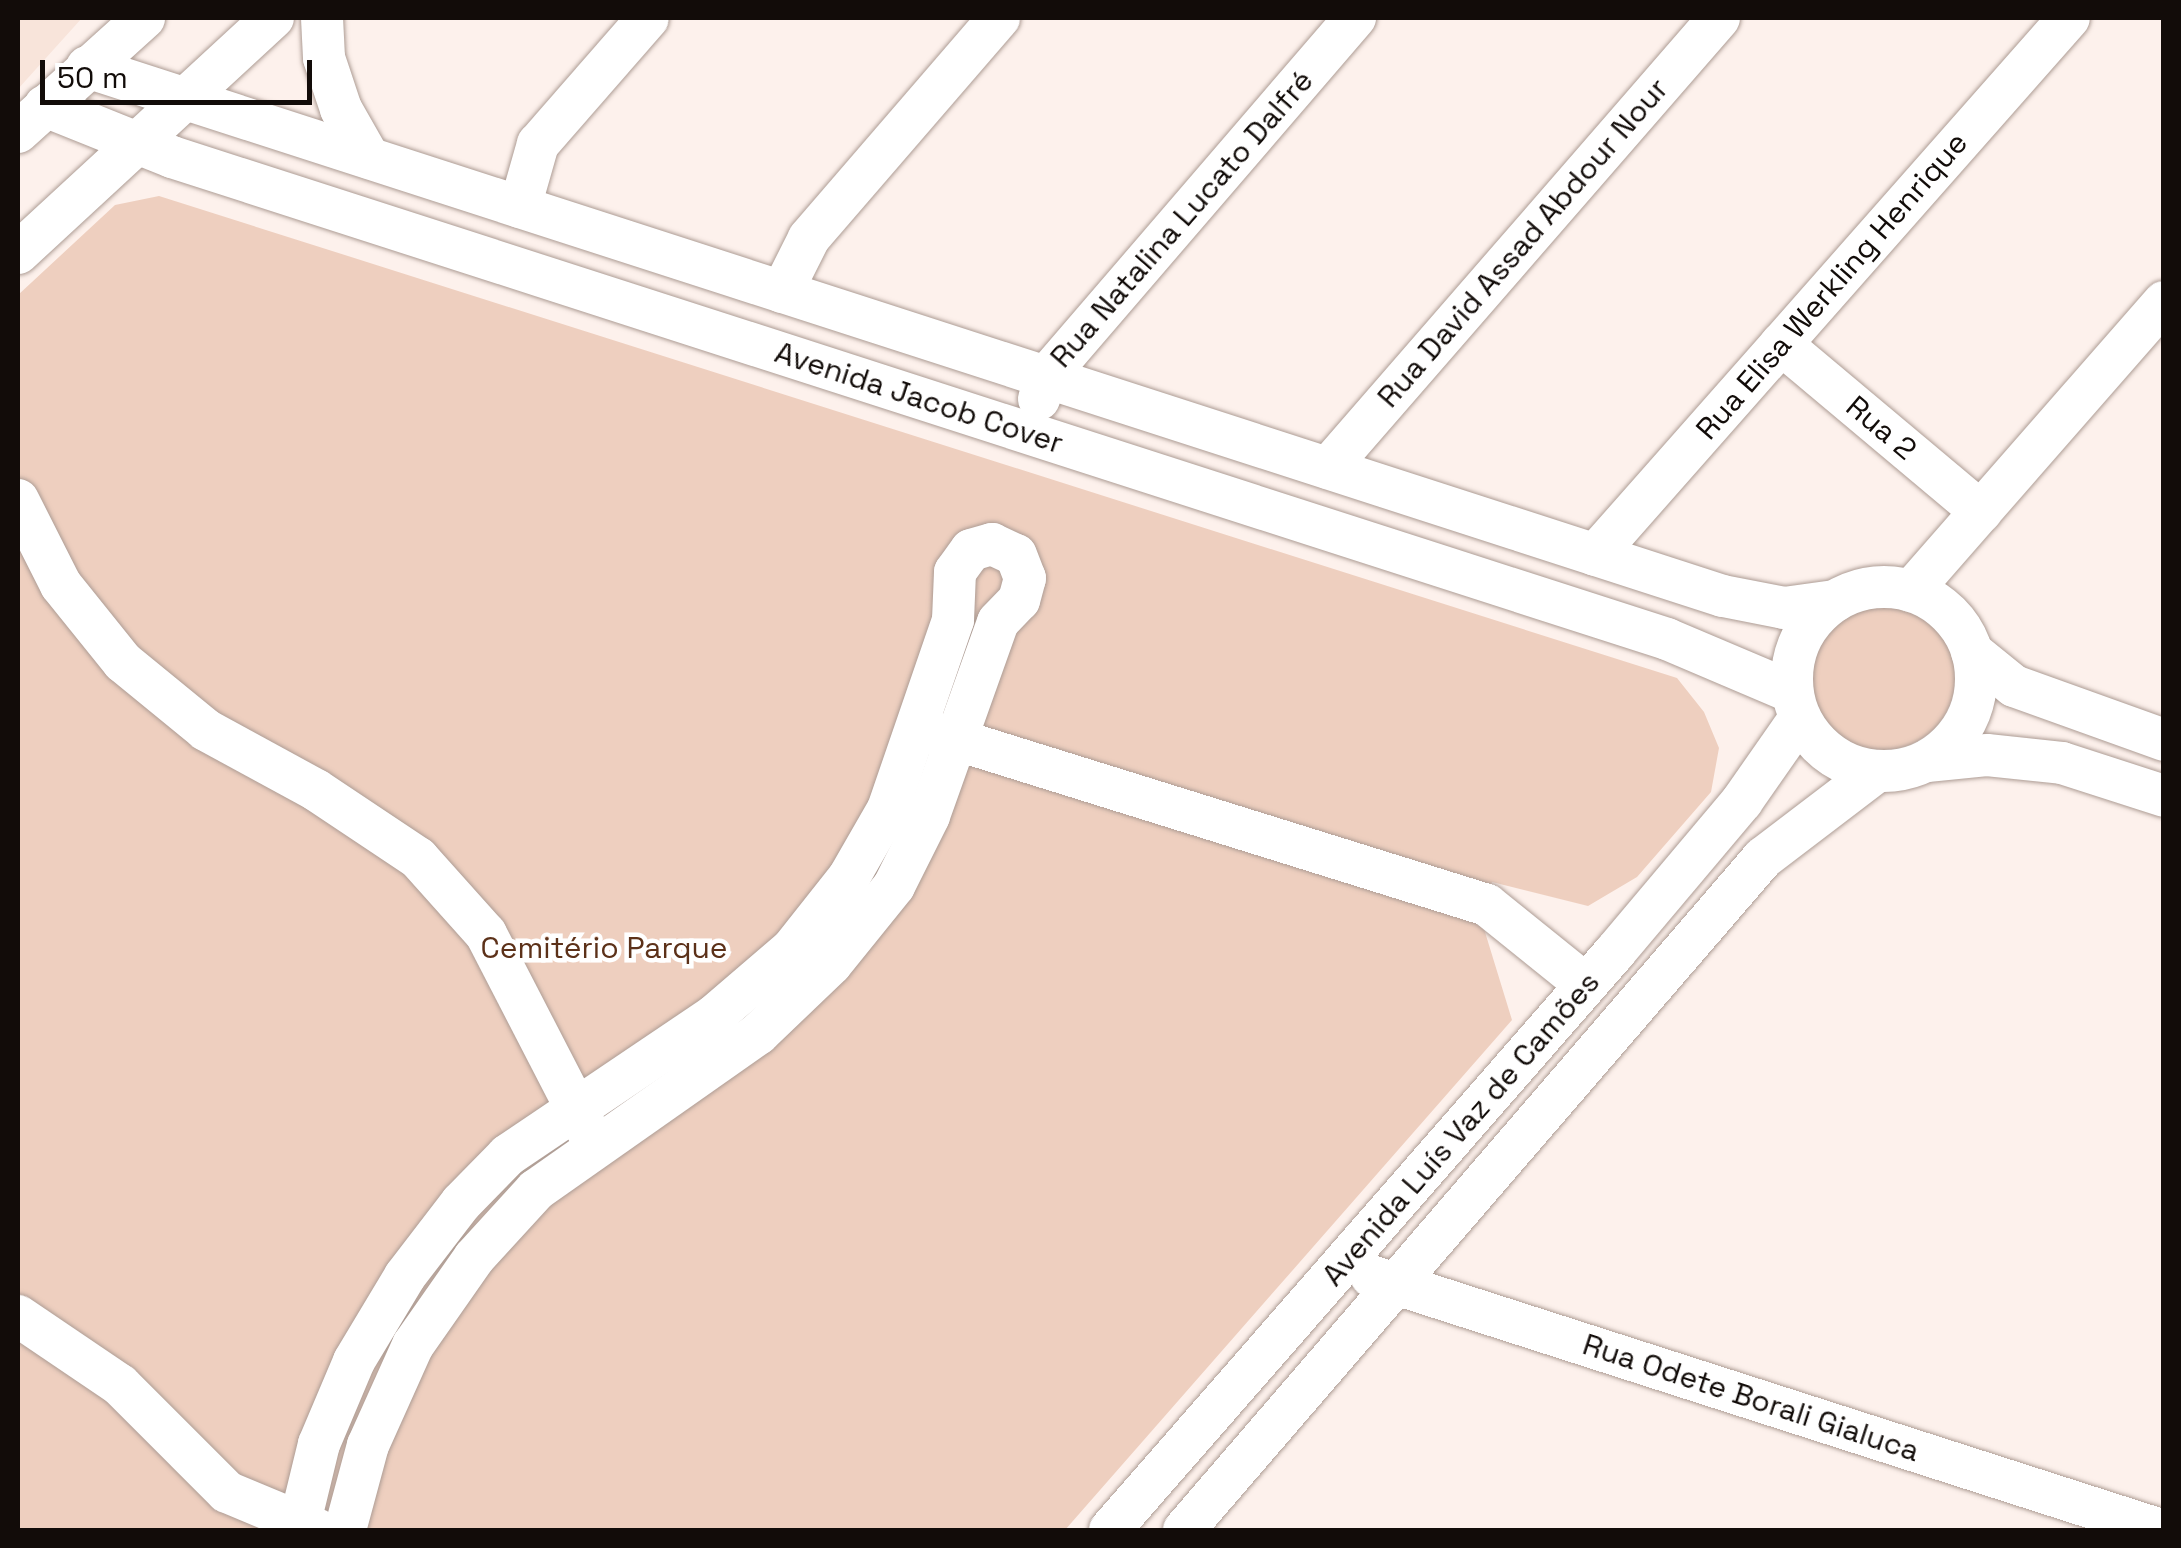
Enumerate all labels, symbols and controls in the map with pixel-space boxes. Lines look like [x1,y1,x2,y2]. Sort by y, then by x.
scale bar [45,40,318,102]
text: 50 m [57,58,128,97]
street label: Rua Natalina Lucato Dalfré [1043,63,1321,375]
street label: Rua David Assad Abdour Nour [1370,71,1676,415]
street label: Rua Elisa Werkling Henrique [1689,125,1975,447]
street label: Avenida Jacob Cover [770,334,1068,462]
street label: Rua 2 [1839,388,1923,468]
park label: Cemitério Parque [480,930,728,966]
street label: Avenida Luís Vaz de Camões [1315,965,1607,1293]
street label: Rua Odete Borali Gialuca [1578,1327,1924,1469]

